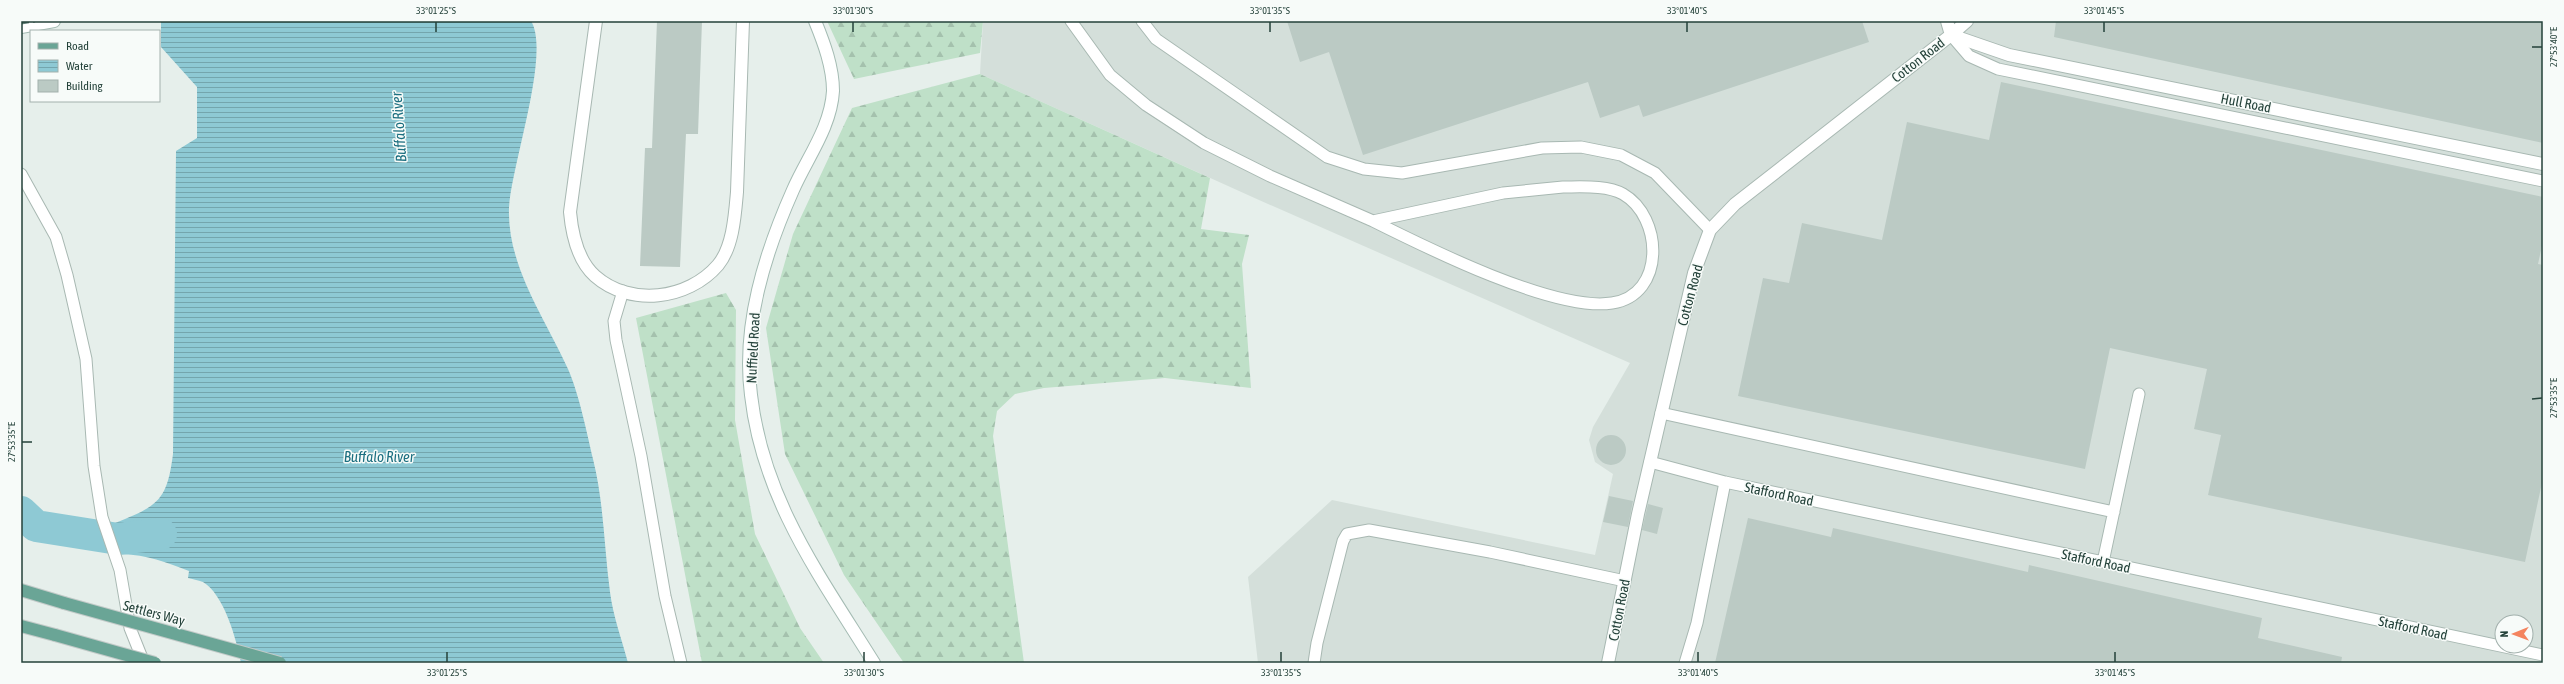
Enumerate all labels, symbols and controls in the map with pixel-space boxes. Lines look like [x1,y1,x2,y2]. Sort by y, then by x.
text: 33°01'25"S [416,5,456,16]
text: 33°01'30"S [833,5,873,16]
text: 33°01'35"S [1250,5,1290,16]
text: 33°01'40"S [1667,5,1707,16]
text: 33°01'45"S [2084,5,2124,16]
text: 27°53'40"E [2548,26,2559,67]
legend [30,30,160,102]
street label: Cotton Road [1888,34,1948,86]
text: Road [66,39,89,53]
text: Water [66,59,93,73]
text: Building [66,79,104,93]
street label: Hull Road [2219,90,2273,116]
water label: Buffalo River [388,91,409,163]
street label: Cotton Road [1674,263,1706,327]
street label: Nuffield Road [743,312,763,384]
text: 27°53'35"E [2548,377,2559,418]
text: 27°53'35"E [6,421,17,462]
water label: Buffalo River [344,448,415,465]
street label: Stafford Road [1743,479,1815,509]
street label: Stafford Road [2060,546,2132,576]
street label: Cotton Road [1605,578,1633,642]
street label: Settlers Way [121,597,187,629]
street label: Stafford Road [2377,613,2449,643]
north arrow [2494,614,2534,654]
text: N [2498,631,2510,638]
text: 33°01'25"S [427,667,467,678]
text: 33°01'30"S [844,667,884,678]
text: 33°01'35"S [1261,667,1301,678]
text: 33°01'40"S [1678,667,1718,678]
text: 33°01'45"S [2095,667,2135,678]

